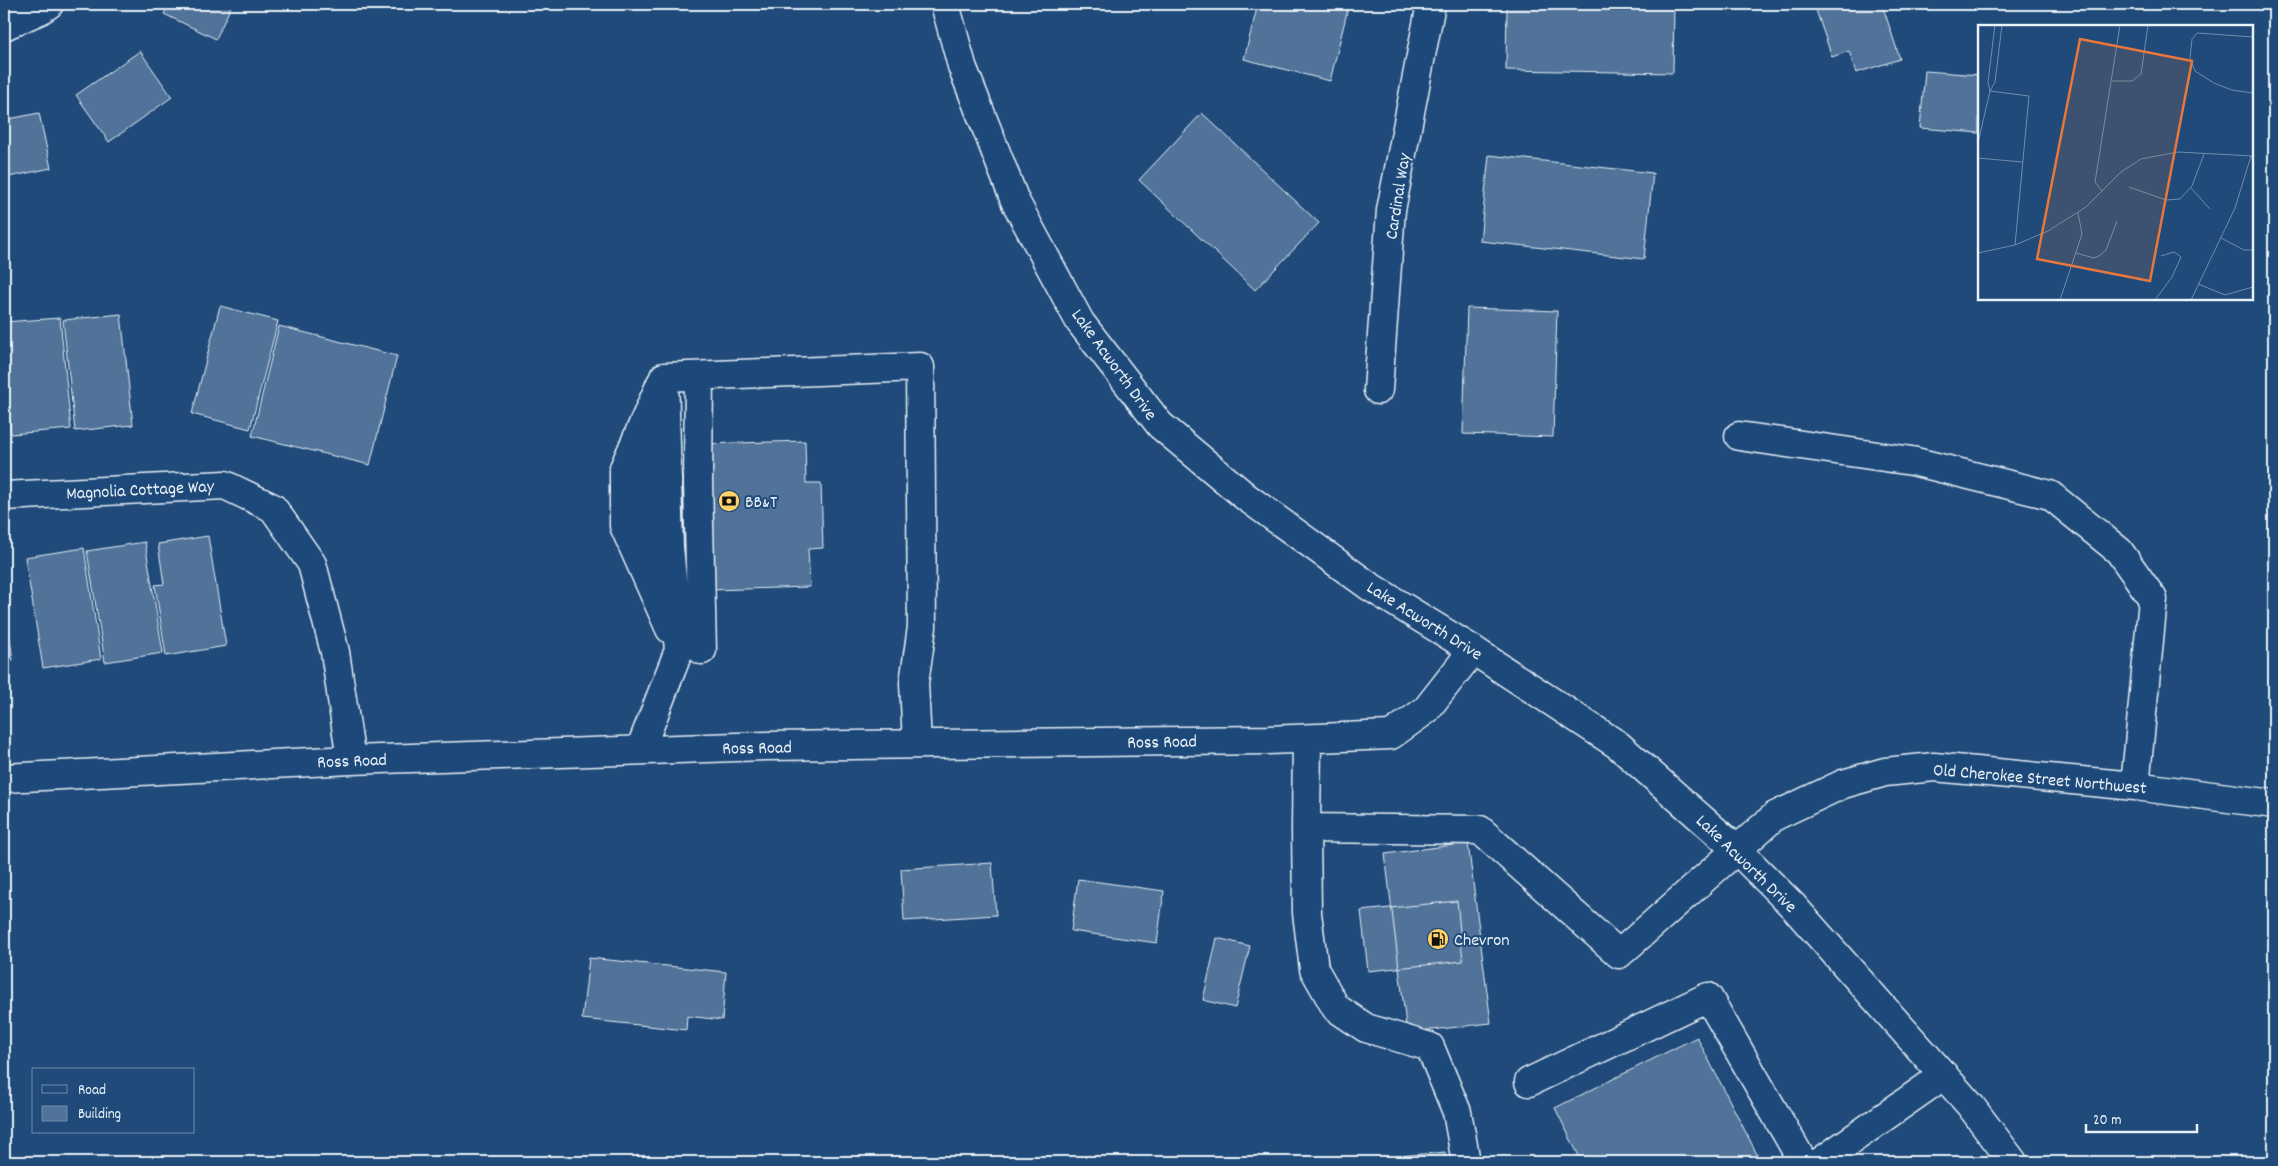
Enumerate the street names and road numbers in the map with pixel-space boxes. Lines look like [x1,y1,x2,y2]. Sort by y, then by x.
street label: Cardinal Way [1380,151,1419,241]
street label: Lake Acworth Drive [1064,305,1162,426]
street label: Magnolia Cottage Way [66,475,215,508]
street label: Lake Acworth Drive [1361,576,1486,668]
street label: Ross Road [1127,730,1197,757]
street label: Ross Road [722,736,792,763]
street label: Ross Road [317,749,387,776]
street label: Old Cherokee Street Northwest [1932,759,2148,802]
street label: Lake Acworth Drive [1689,810,1802,920]

